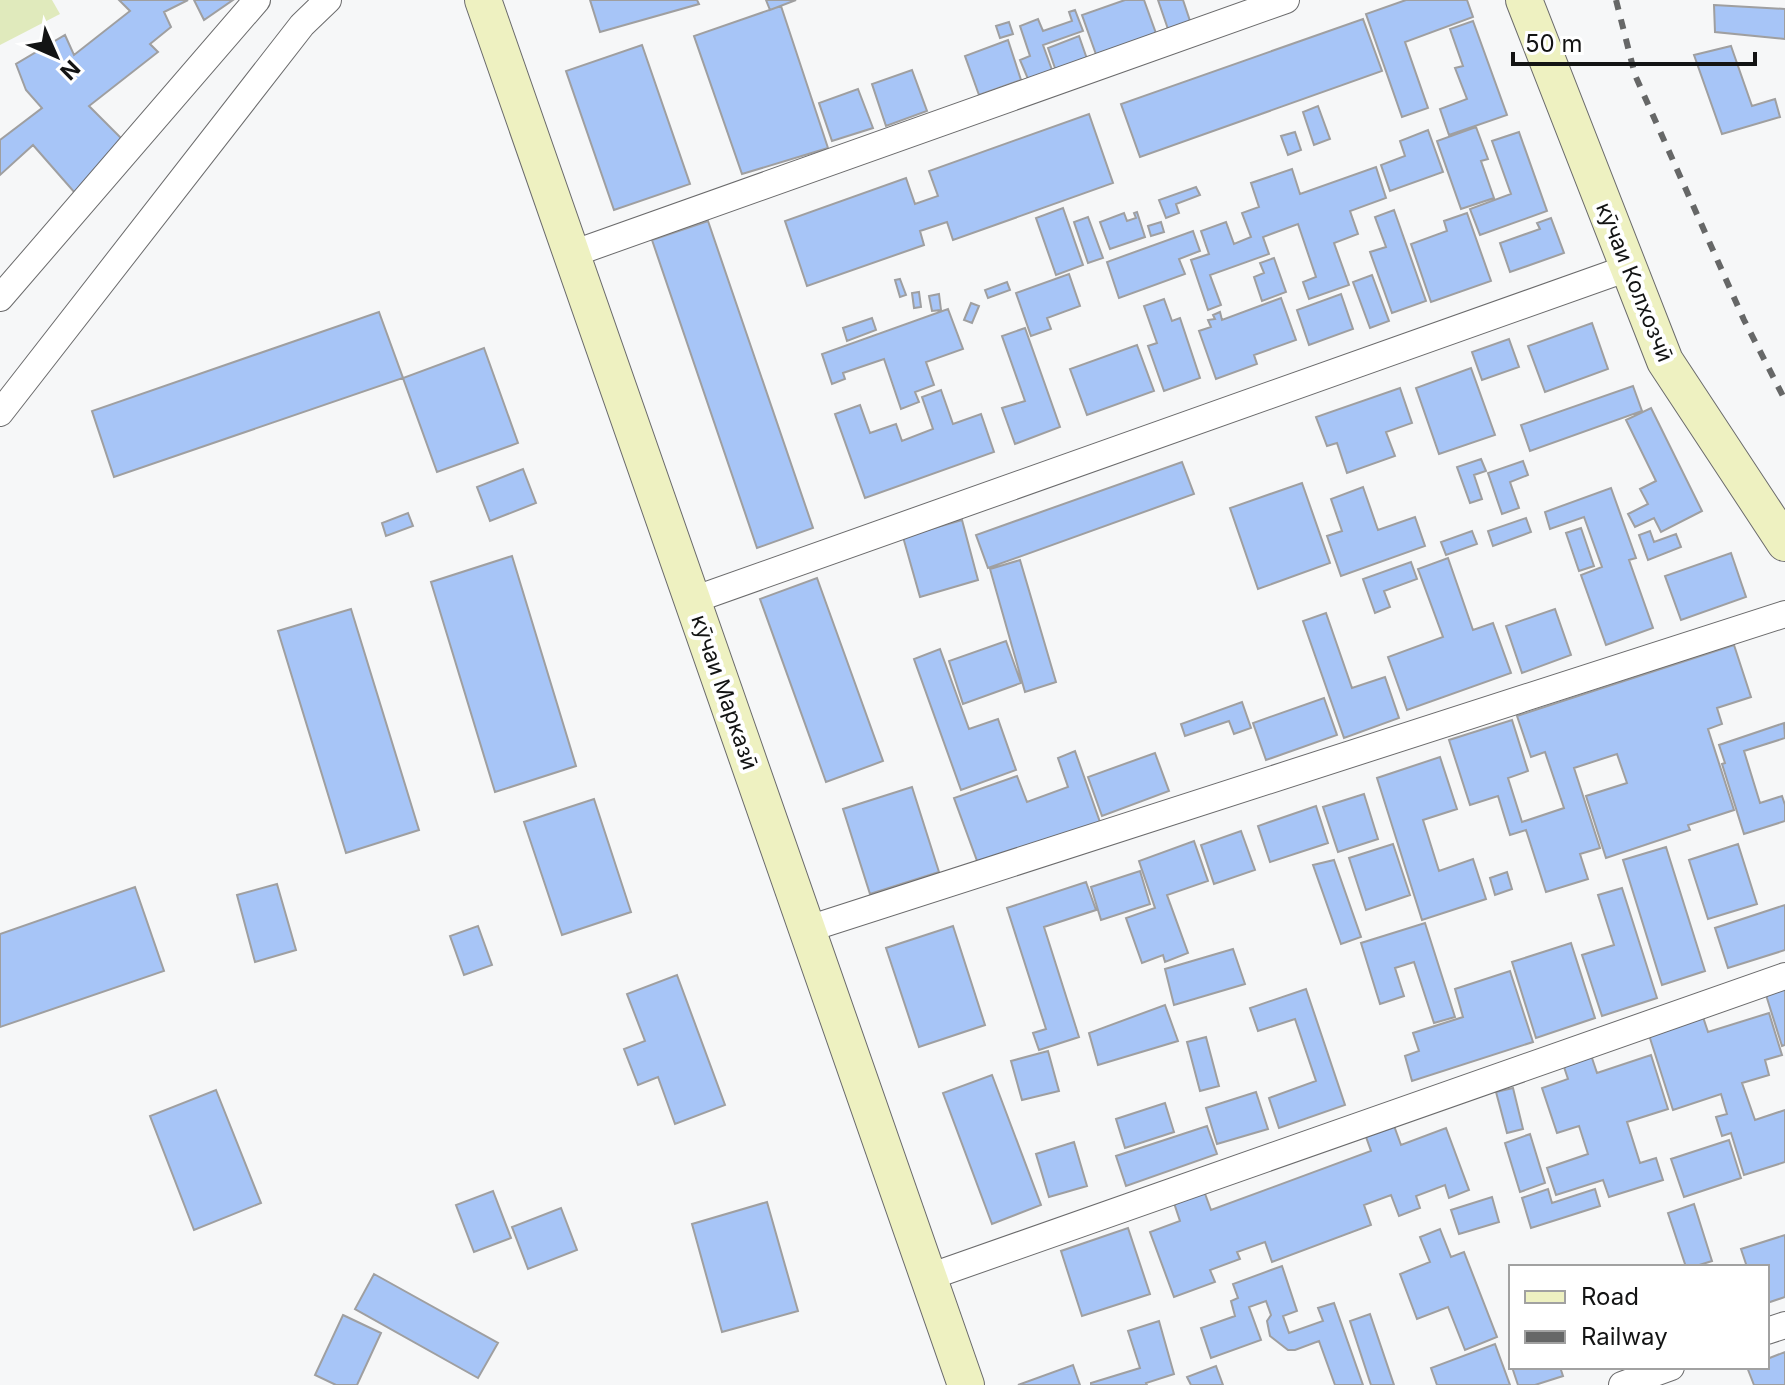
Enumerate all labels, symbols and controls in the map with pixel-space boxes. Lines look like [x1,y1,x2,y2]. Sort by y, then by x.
north arrow [16,16,96,96]
scale bar [1513,16,1755,66]
text: 50 m [1525,29,1583,58]
text: N [55,55,85,85]
street label: кӯчаи Колхозчӣ [1591,199,1679,365]
street label: кӯчаи Марказӣ [686,611,764,773]
legend [1509,1265,1769,1369]
text: Road [1581,1282,1639,1311]
text: Railway [1581,1322,1668,1351]

